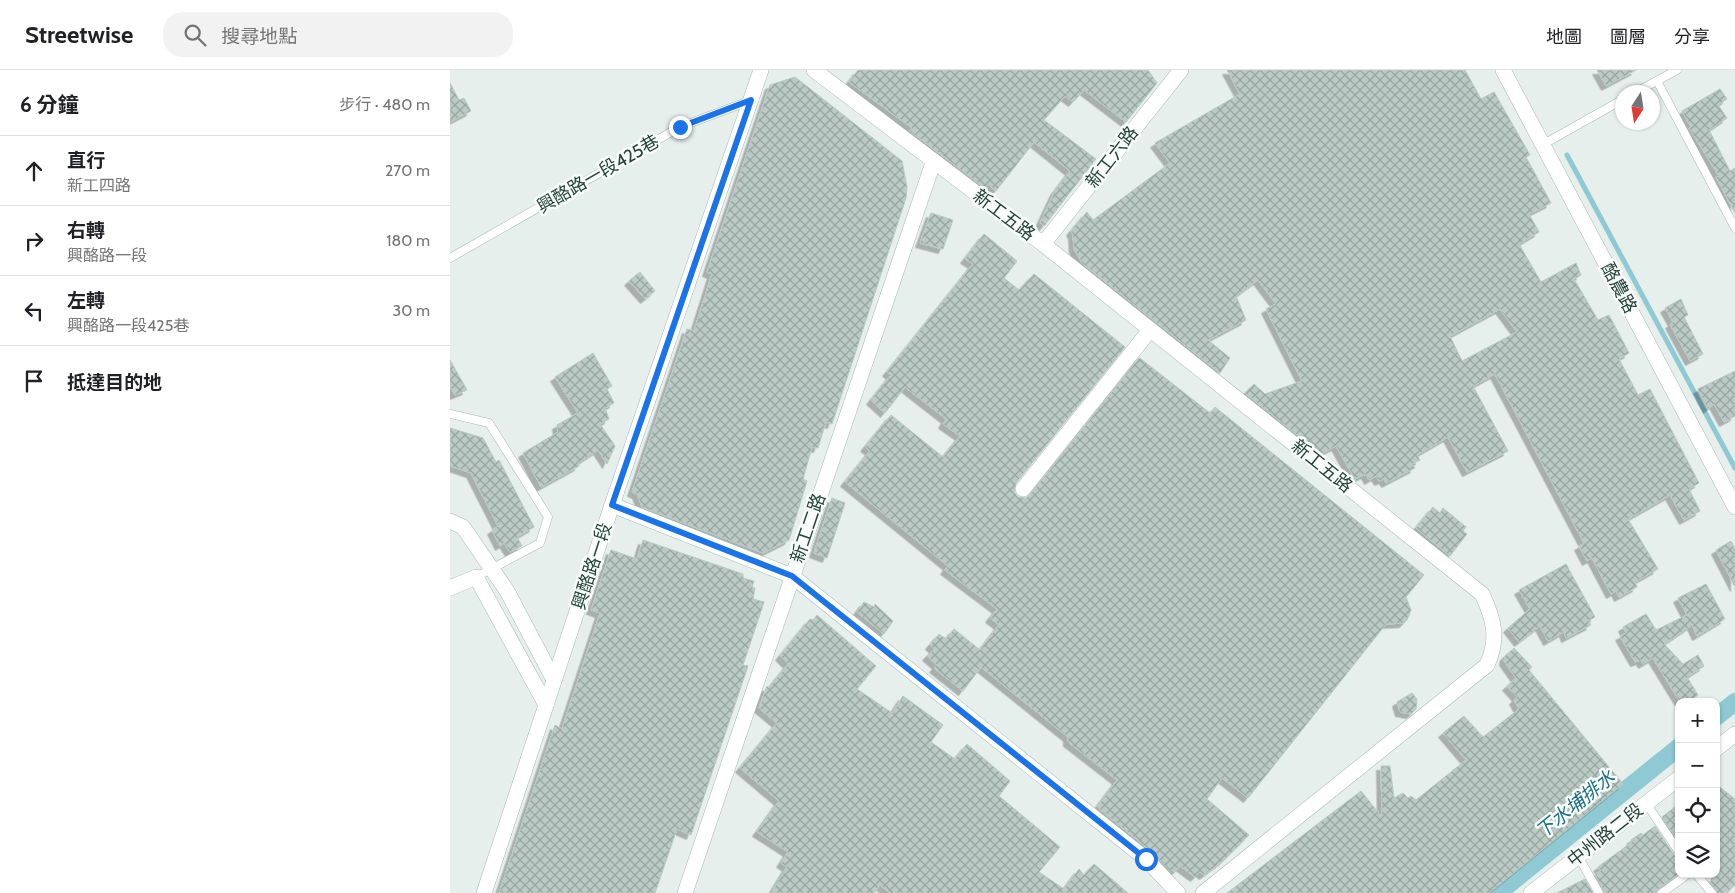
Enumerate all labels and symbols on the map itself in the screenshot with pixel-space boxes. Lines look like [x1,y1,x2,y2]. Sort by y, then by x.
north arrow [1615,85,1660,130]
route end [669,116,692,139]
street label: 新工六路 [1081,122,1143,192]
street label: 興酪路一段425巷 [533,130,663,218]
street label: 新工五路 [969,185,1039,245]
street label: 酪農路 [1597,259,1641,317]
street label: 新工五路 [1287,435,1357,497]
street label: 新工二路 [786,490,830,566]
street label: 興酪路一段 [568,520,616,612]
water label: 下水埔排水 [1531,765,1620,843]
street label: 中州路二段 [1563,799,1647,871]
route start [1135,848,1158,871]

